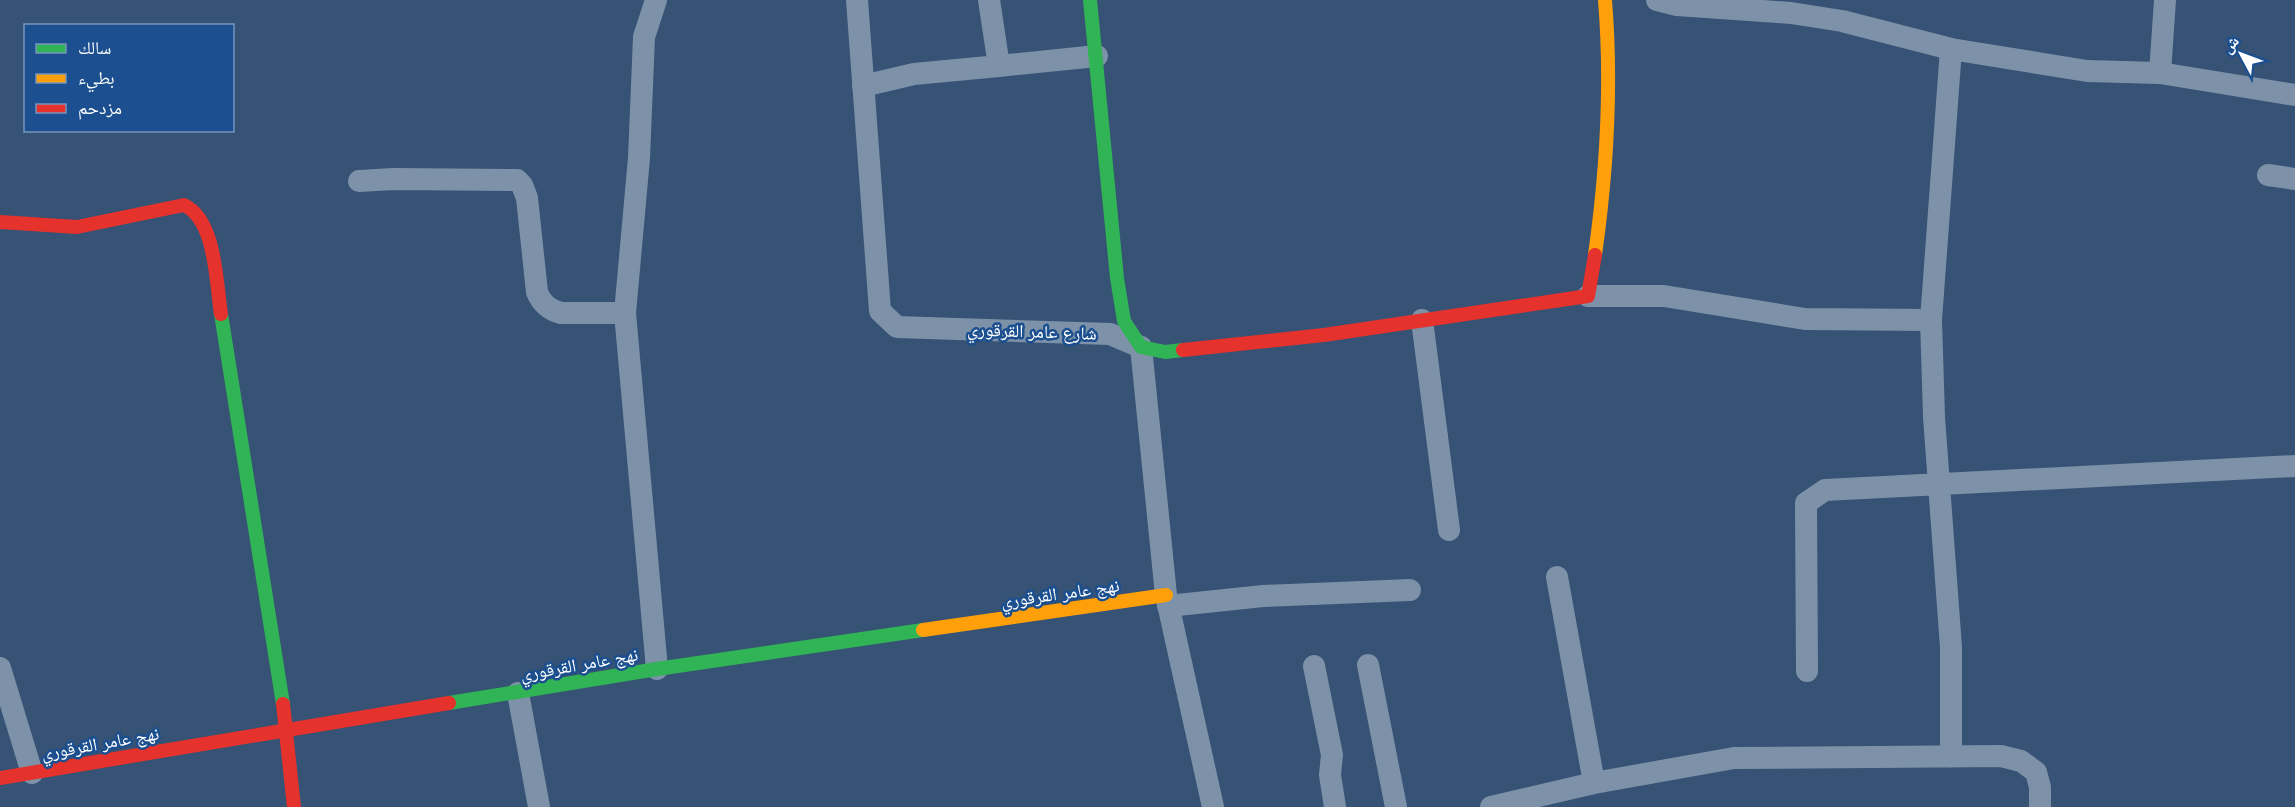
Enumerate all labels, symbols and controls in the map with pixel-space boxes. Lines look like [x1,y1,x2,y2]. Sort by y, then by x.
legend [24,24,234,132]
north arrow [2211,24,2271,84]
text: ش [2217,31,2243,57]
text: سالك [78,37,111,58]
text: بطيء [78,67,115,93]
text: مزدحم [78,97,122,120]
street label: شارع عامر القرقوري [967,318,1097,348]
street label: نهج عامر القرقوري [999,574,1121,616]
street label: نهج عامر القرقوري [518,643,640,689]
street label: نهج عامر القرقوري [39,722,161,768]

